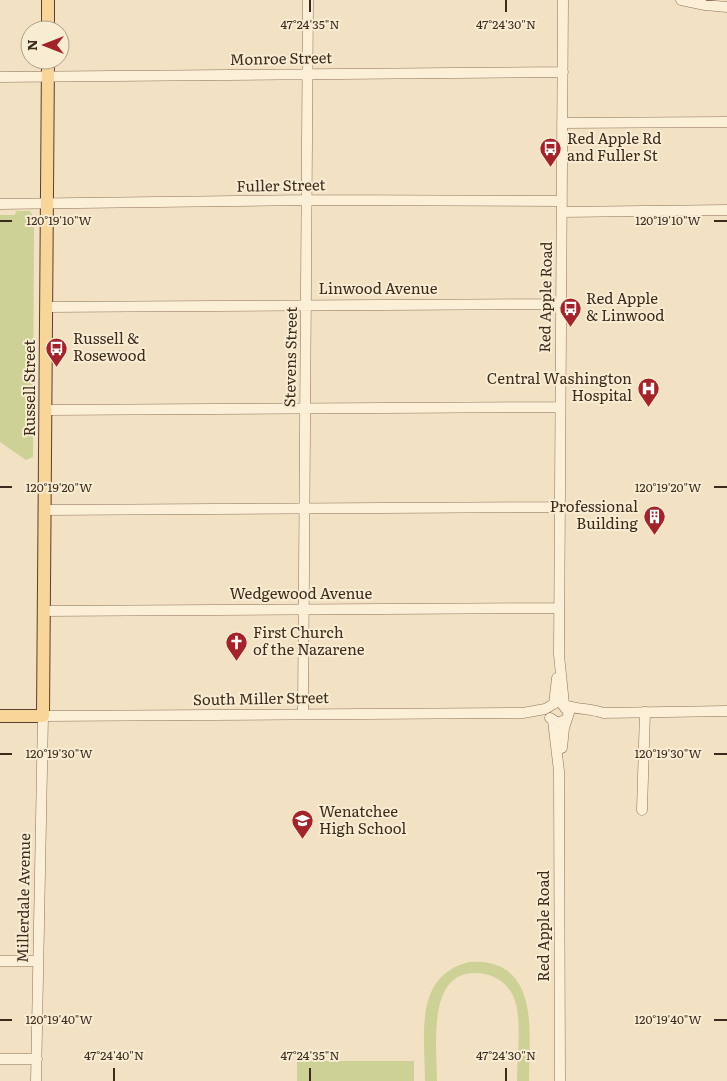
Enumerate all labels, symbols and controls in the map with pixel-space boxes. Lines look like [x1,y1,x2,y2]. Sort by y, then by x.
text: 47°24'35"N [281,15,339,33]
text: 47°24'30"N [476,15,536,33]
north arrow [20,20,70,70]
text: N [21,39,41,51]
street label: Monroe Street [229,45,332,70]
place label: Red Apple Rd and Fuller St [567,126,662,166]
bus stop icon: Red Apple Rd and Fuller St [539,136,563,167]
street label: Fuller Street [236,172,326,197]
text: 120°19'10"W [26,211,92,229]
text: 120°19'10"W [635,211,701,229]
street label: Red Apple Road [532,241,557,353]
street label: Linwood Avenue [318,276,438,299]
place label: Red Apple & Linwood [586,286,665,326]
bus stop icon: Red Apple & Linwood [558,296,582,327]
street label: Stevens Street [277,306,302,408]
place label: Russell & Rosewood [73,326,146,366]
bus stop icon: Russell & Rosewood [45,336,69,367]
street label: Russell Street [17,340,40,436]
place label: Central Washington Hospital [487,366,632,406]
hospital icon: Central Washington Hospital [636,376,660,407]
text: 120°19'20"W [26,478,92,496]
text: 120°19'20"W [635,478,701,496]
place label: Professional Building [550,494,639,534]
building icon: Professional Building [642,504,666,535]
street label: Wedgewood Avenue [230,581,373,604]
place label: First Church of the Nazarene [253,620,365,660]
church icon: First Church of the Nazarene [225,630,249,661]
street label: South Miller Street [193,685,329,710]
text: 120°19'30"W [25,744,93,762]
text: 120°19'30"W [634,744,702,762]
place label: Wenatchee High School [319,799,406,839]
school or university icon: Wenatchee High School [291,809,315,840]
street label: Millerdale Avenue [10,833,35,963]
street label: Red Apple Road [531,870,554,982]
text: 120°19'40"W [25,1010,93,1028]
text: 120°19'40"W [634,1010,702,1028]
text: 47°24'40"N [84,1046,144,1064]
text: 47°24'35"N [281,1046,339,1064]
text: 47°24'30"N [476,1046,536,1064]

